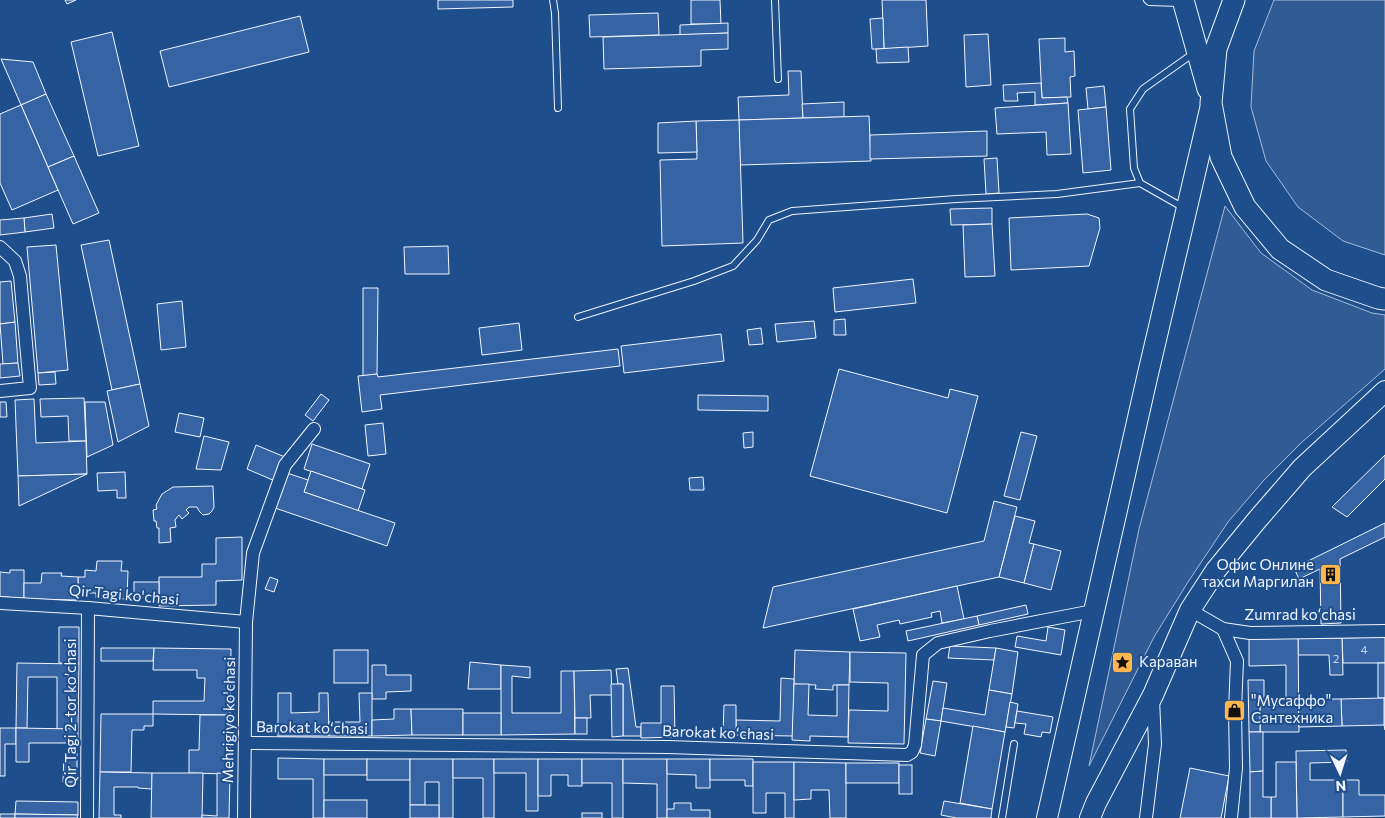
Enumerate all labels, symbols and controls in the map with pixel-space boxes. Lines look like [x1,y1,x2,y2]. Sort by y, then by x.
place label: Офис Онлине тахси Маргилан [1202,555,1314,590]
building icon: Офис Онлине тахси Маргилан [1318,562,1342,586]
street label: Qir Tagi ko'chasi [68,580,180,608]
street label: Zumrad koʻchasi [1244,605,1356,623]
street label: Qir Tagi 2-tor koʼchasi [61,638,79,788]
house number: 4 [1360,642,1368,656]
place icon: Караван [1111,650,1135,674]
house number: 2 [1333,651,1340,665]
place label: Караван [1139,652,1198,670]
street label: Mehrigiyo ko'chasi [218,657,238,783]
place label: "Мусаффо" Сантехника [1251,691,1333,726]
shop icon: "Мусаффо" Сантехника [1223,698,1247,722]
street label: Barokat koʻchasi [256,717,368,737]
street label: Barokat koʻchasi [662,721,774,743]
north arrow [1315,748,1365,798]
text: N [1335,778,1347,795]

